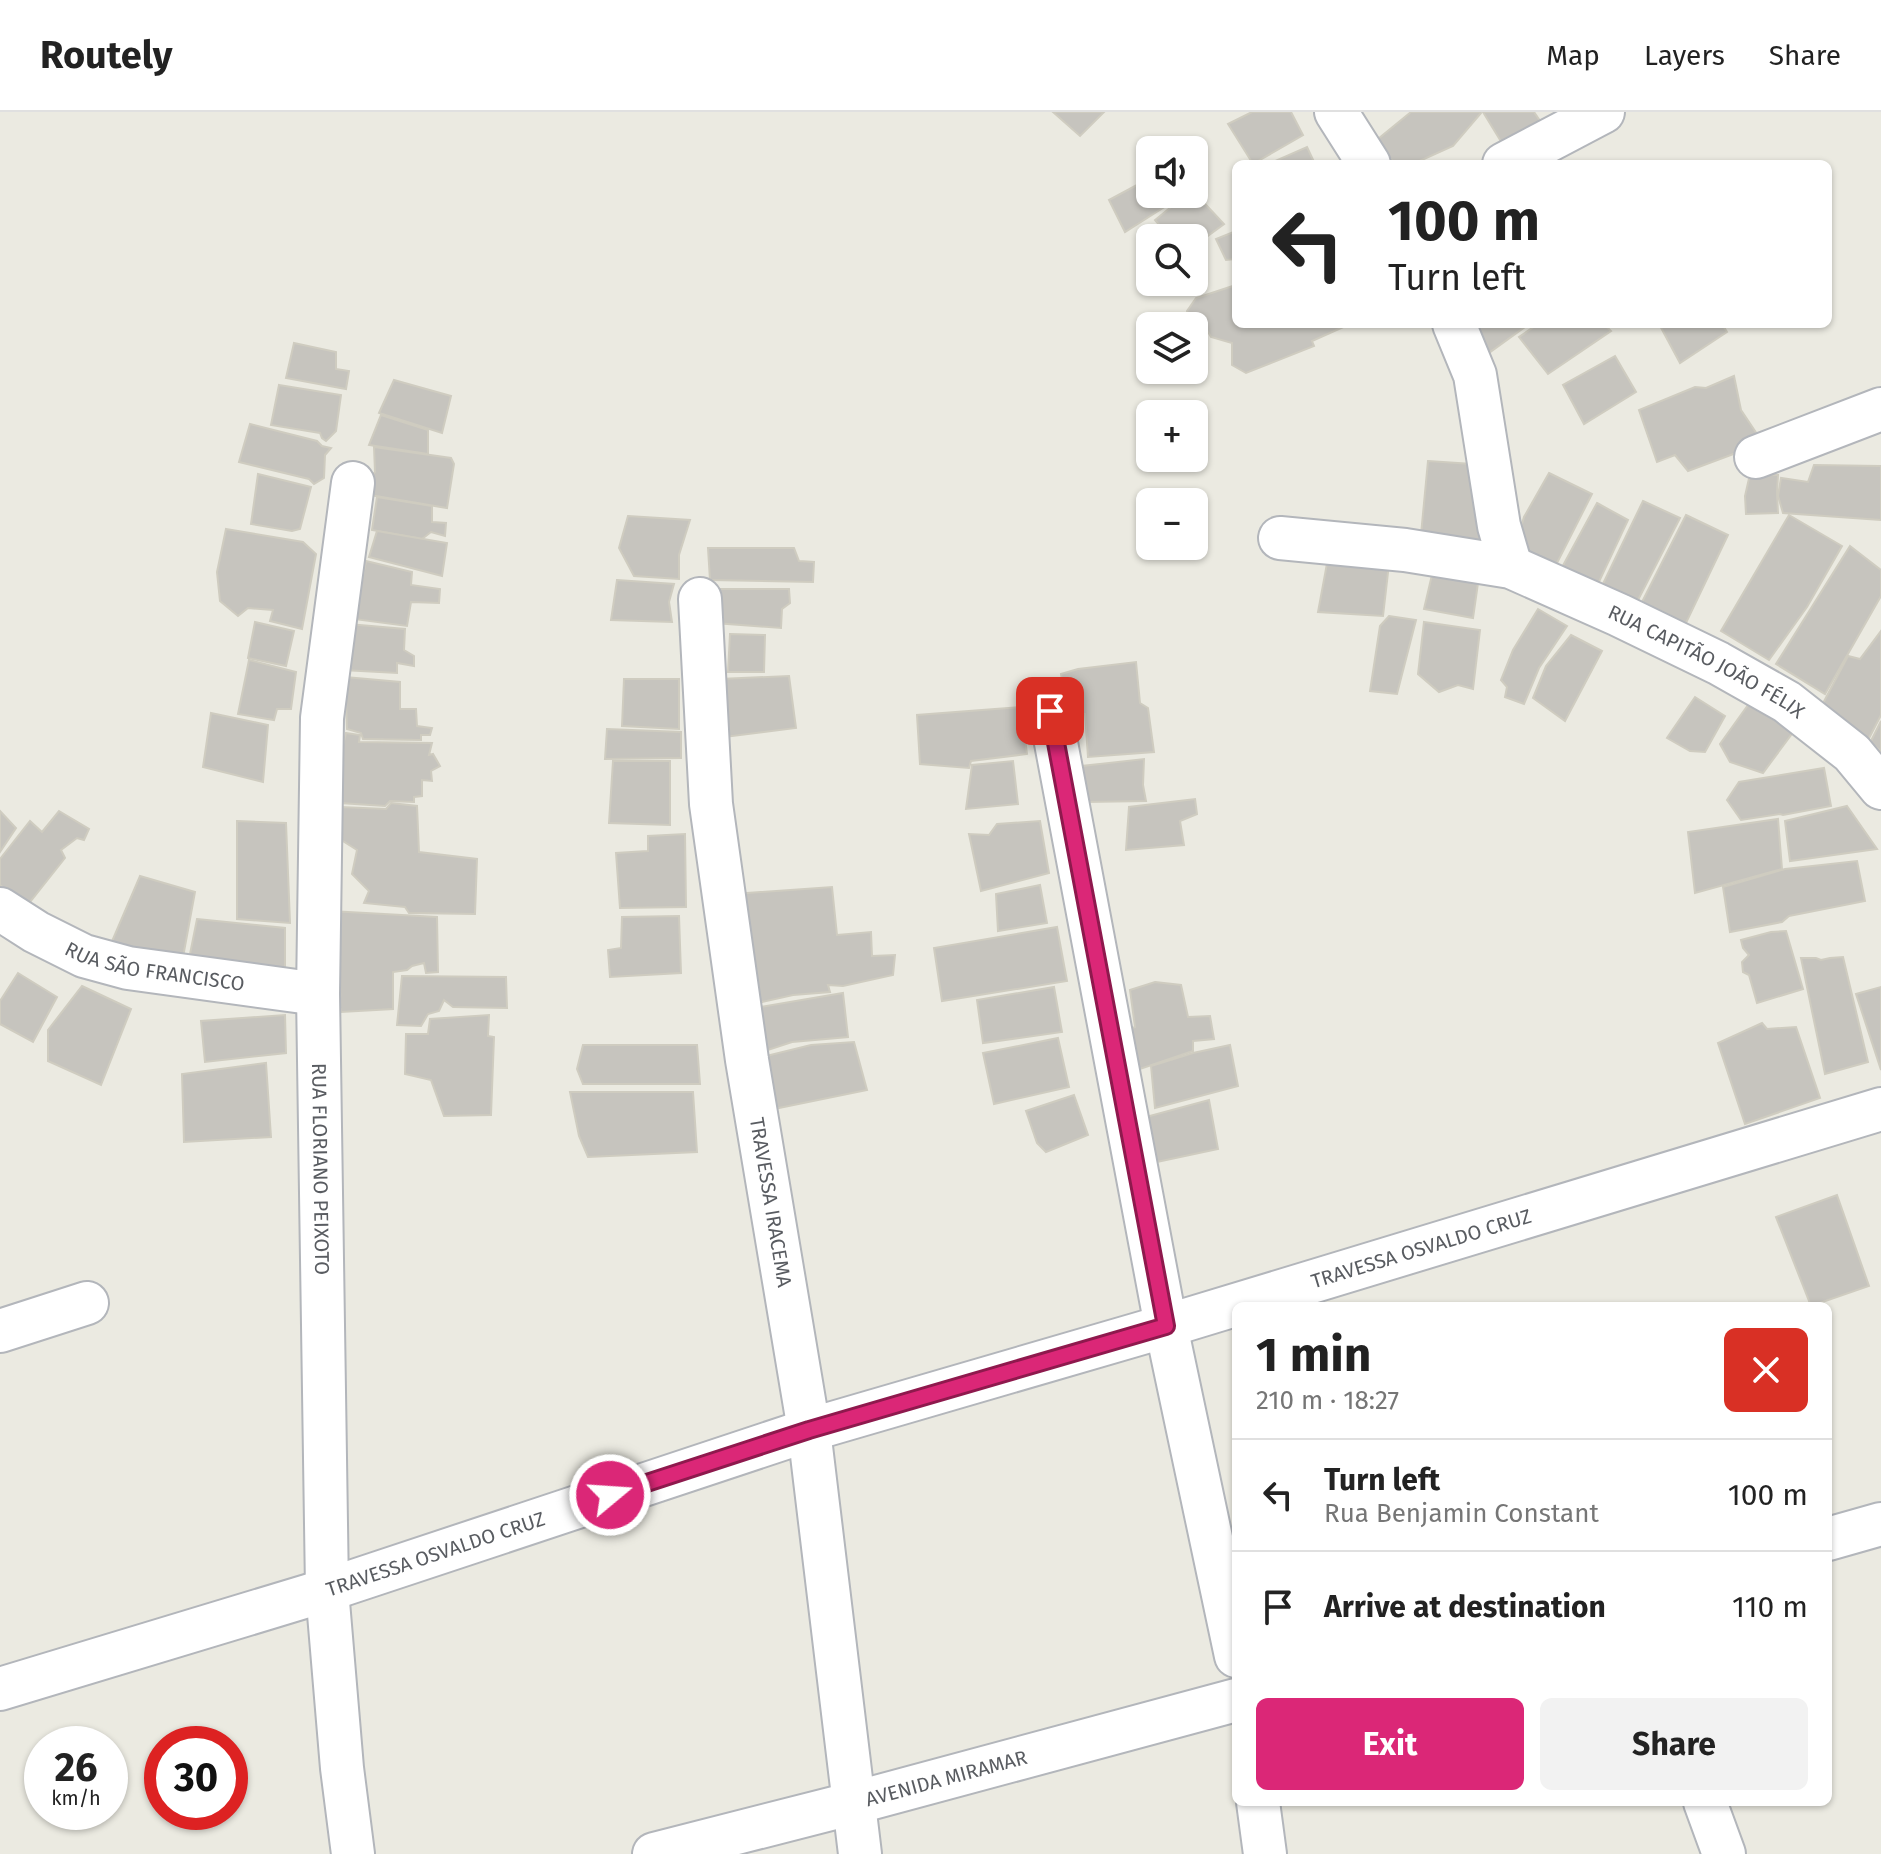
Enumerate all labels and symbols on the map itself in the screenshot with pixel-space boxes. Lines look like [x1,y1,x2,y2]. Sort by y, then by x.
street label: RUA CAPITÃO JOÃO FÉLIX [1604,600,1810,723]
pin [1016,677,1084,745]
street label: RUA SÃO FRANCISCO [61,936,246,996]
street label: RUA FLORIANO PEIXOTO [307,1063,334,1275]
street label: TRAVESSA IRACEMA [745,1116,797,1289]
street label: TRAVESSA OSVALDO CRUZ [1308,1204,1534,1293]
position arrow [568,1453,652,1537]
street label: TRAVESSA OSVALDO CRUZ [323,1507,548,1601]
speed limit sign: 30 [144,1726,248,1830]
street label: AVENIDA MIRAMAR [863,1745,1030,1811]

